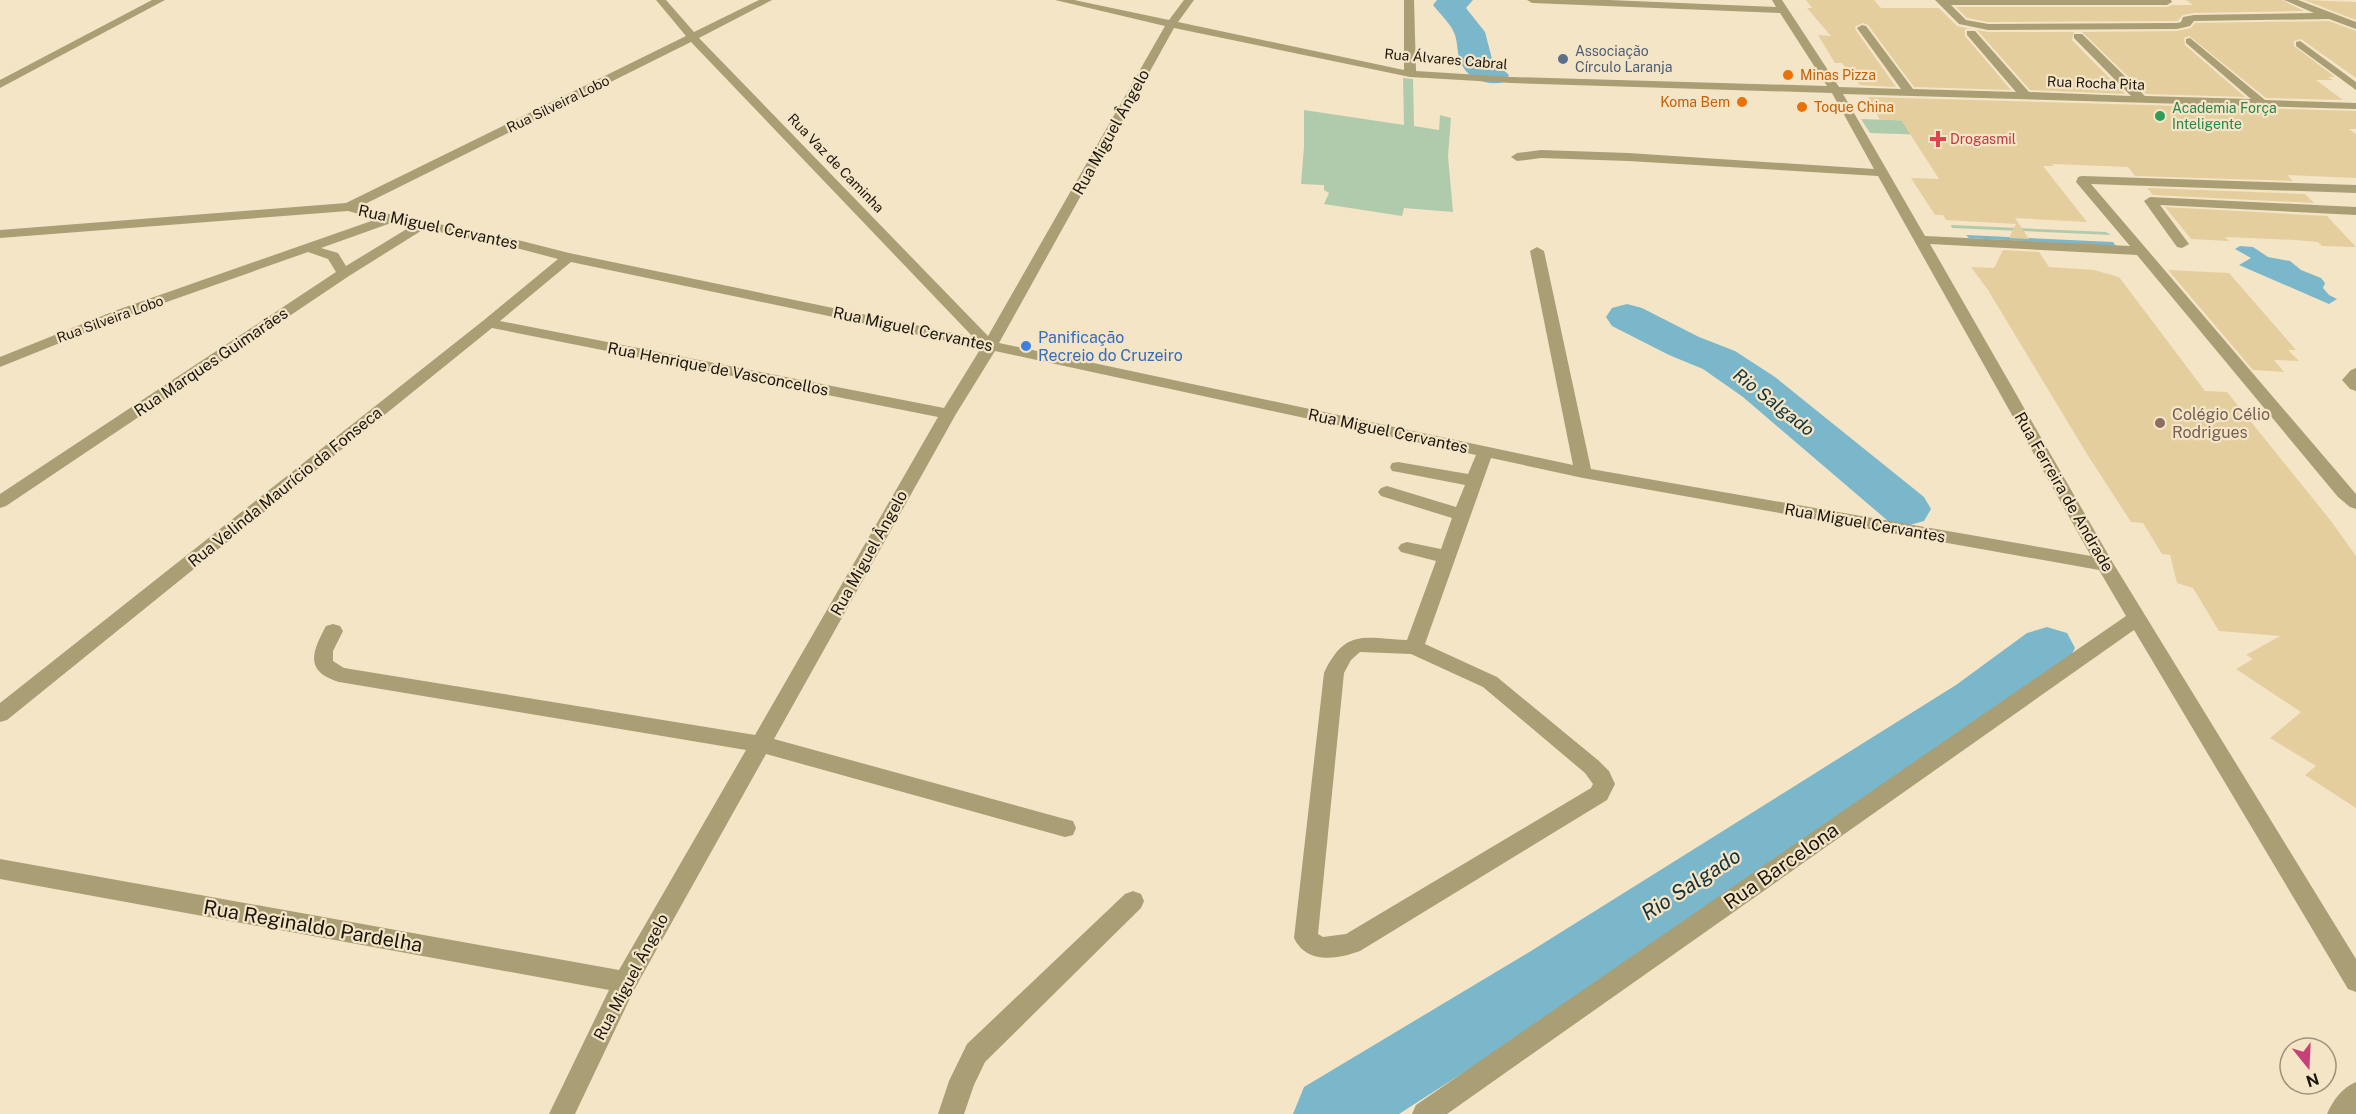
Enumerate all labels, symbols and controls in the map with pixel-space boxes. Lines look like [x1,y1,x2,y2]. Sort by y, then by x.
place label: Associação Círculo Laranja [1575,43,1672,75]
street label: Rua Álvares Cabral [1384,45,1508,72]
marker: Associação Círculo Laranja [1556,52,1570,66]
street label: Rua Miguel Ângelo [1068,65,1153,198]
place label: Minas Pizza [1800,67,1876,83]
marker: Minas Pizza [1781,68,1795,82]
street label: Rua Silveira Lobo [504,72,612,136]
street label: Rua Rocha Pita [2047,73,2145,93]
place label: Koma Bem [1660,94,1730,110]
marker: Koma Bem [1735,95,1749,109]
place label: Toque China [1814,99,1894,115]
marker: Toque China [1795,100,1809,114]
place label: Academia Força Inteligente [2172,100,2277,132]
marker: Academia Força Inteligente [2153,109,2167,123]
street label: Rua Vaz de Caminha [785,110,887,216]
place label: Drogasmil [1950,131,2016,147]
marker: Drogasmil [1931,132,1945,146]
street label: Rua Miguel Cervantes [356,201,520,253]
street label: Rua Silveira Lobo [55,292,166,346]
street label: Rua Marques Guimarães [131,303,291,421]
street label: Rua Miguel Cervantes [831,303,995,355]
place label: Panificação Recreio do Cruzeiro [1038,328,1183,365]
street label: Rua Henrique de Vasconcellos [606,338,830,400]
marker: Panificação Recreio do Cruzeiro [1019,339,1033,353]
water label: Rio Salgado [1729,364,1819,440]
street label: Rua Velinda Maurício da Fonseca [184,403,386,571]
street label: Rua Miguel Cervantes [1306,405,1470,457]
place label: Colégio Célio Rodrigues [2172,405,2270,442]
street label: Rua Ferreira de Andrade [2010,409,2118,575]
marker: Colégio Célio Rodrigues [2153,416,2167,430]
street label: Rua Miguel Ângelo [826,486,911,619]
street label: Rua Miguel Cervantes [1783,500,1947,546]
street label: Rua Barcelona [1719,818,1843,914]
water label: Rio Salgado [1637,843,1745,925]
street label: Rua Reginaldo Pardelha [202,895,424,957]
street label: Rua Miguel Ângelo [589,910,672,1043]
north arrow [2278,1036,2338,1096]
text: N [2304,1069,2321,1091]

